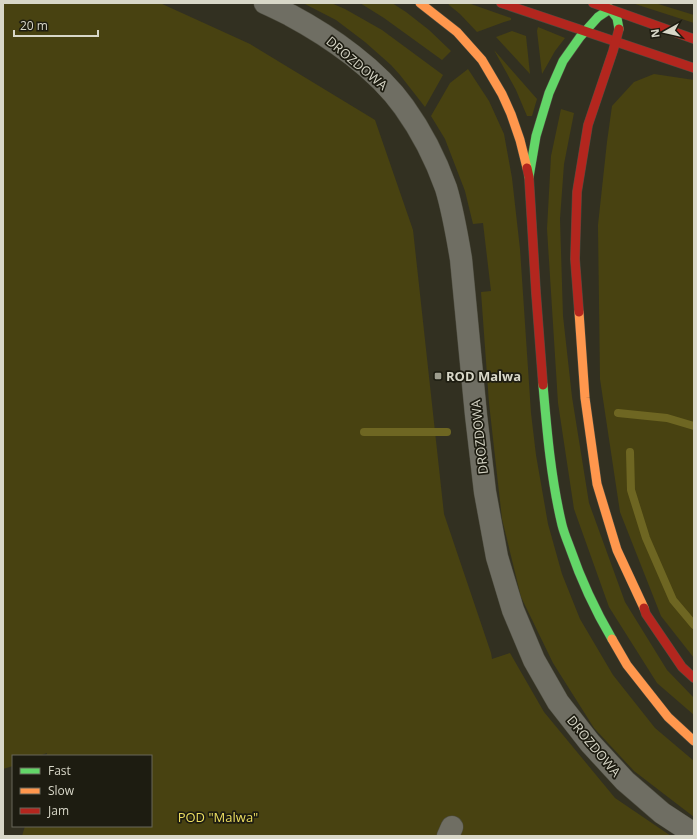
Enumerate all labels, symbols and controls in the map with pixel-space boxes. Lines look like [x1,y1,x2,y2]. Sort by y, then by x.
scale bar [14,12,98,38]
north arrow [645,12,685,52]
text: 20 m [20,17,48,34]
text: N [647,28,663,39]
street label: DROZDOWA [323,32,392,94]
place label: ROD Malwa [446,367,521,385]
marker: ROD Malwa [433,371,443,381]
street label: DROZDOWA [466,398,492,475]
street label: DROZDOWA [563,712,625,781]
legend [12,755,152,827]
text: Fast [48,762,71,779]
text: Slow [48,782,75,799]
text: Jam [47,802,69,819]
park label: POD "Malwa" [178,808,258,826]

